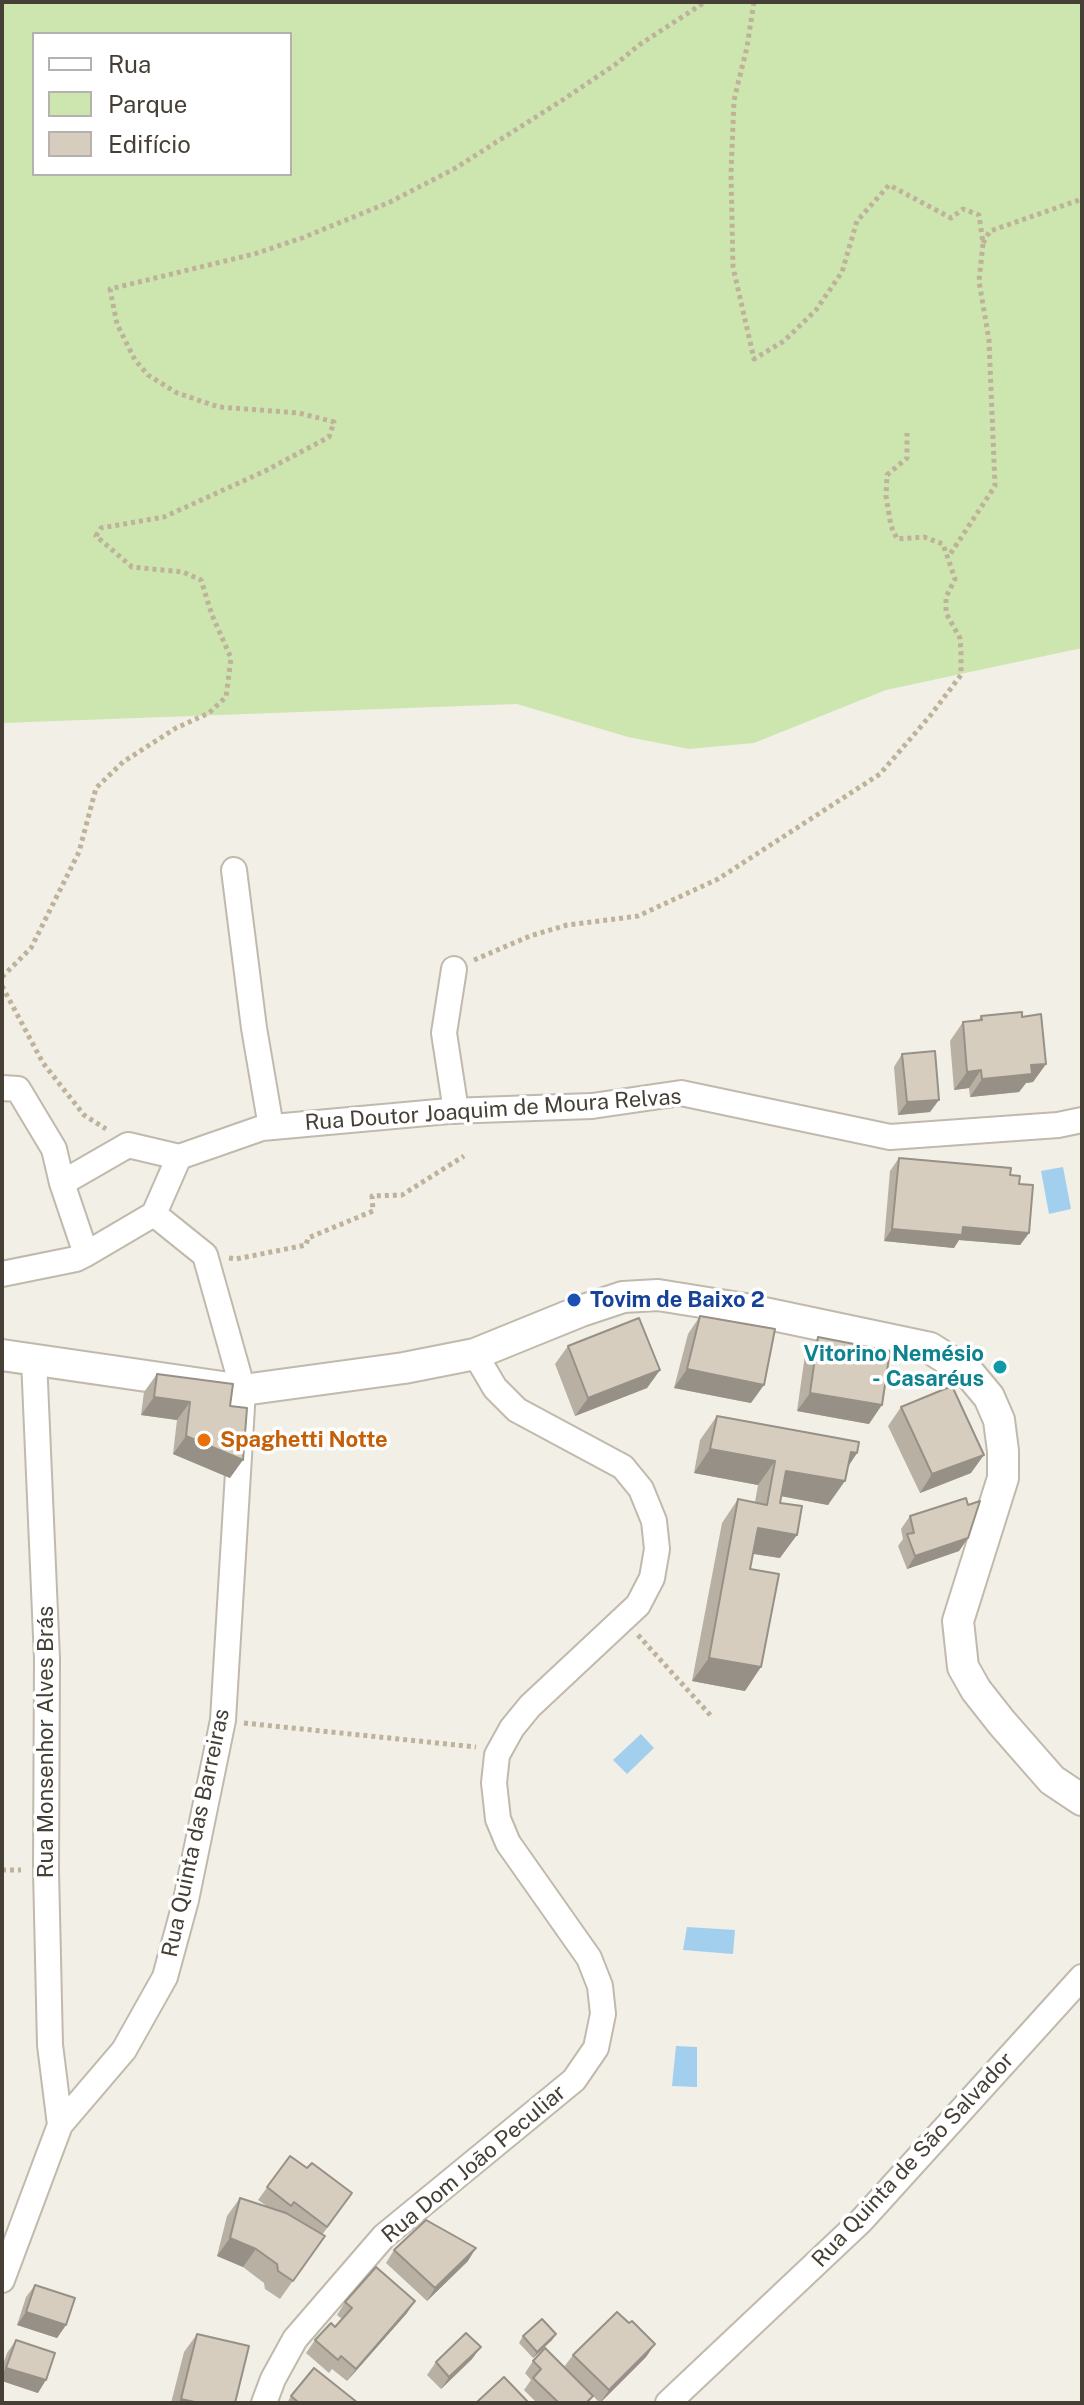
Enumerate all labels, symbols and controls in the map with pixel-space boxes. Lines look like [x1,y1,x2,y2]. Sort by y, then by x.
legend [32,32,292,176]
text: Rua [108,50,151,78]
text: Parque [108,90,187,118]
text: Edifício [108,130,191,158]
street label: Rua Doutor Joaquim de Moura Relvas [304,1084,682,1136]
place label: Tovim de Baixo 2 [590,1287,765,1313]
marker: Tovim de Baixo 2 [565,1291,583,1309]
place label: Vitorino Nemésio - Casaréus [803,1341,984,1392]
marker: Vitorino Nemésio - Casaréus [991,1358,1009,1376]
place label: Spaghetti Notte [220,1427,388,1453]
marker: Spaghetti Notte [195,1431,213,1449]
street label: Rua Monsenhor Alves Brás [33,1606,59,1878]
street label: Rua Quinta das Barreiras [157,1706,235,1960]
street label: Rua Quinta de São Salvador [807,2047,1019,2273]
street label: Rua Dom João Peculiar [377,2079,571,2249]

